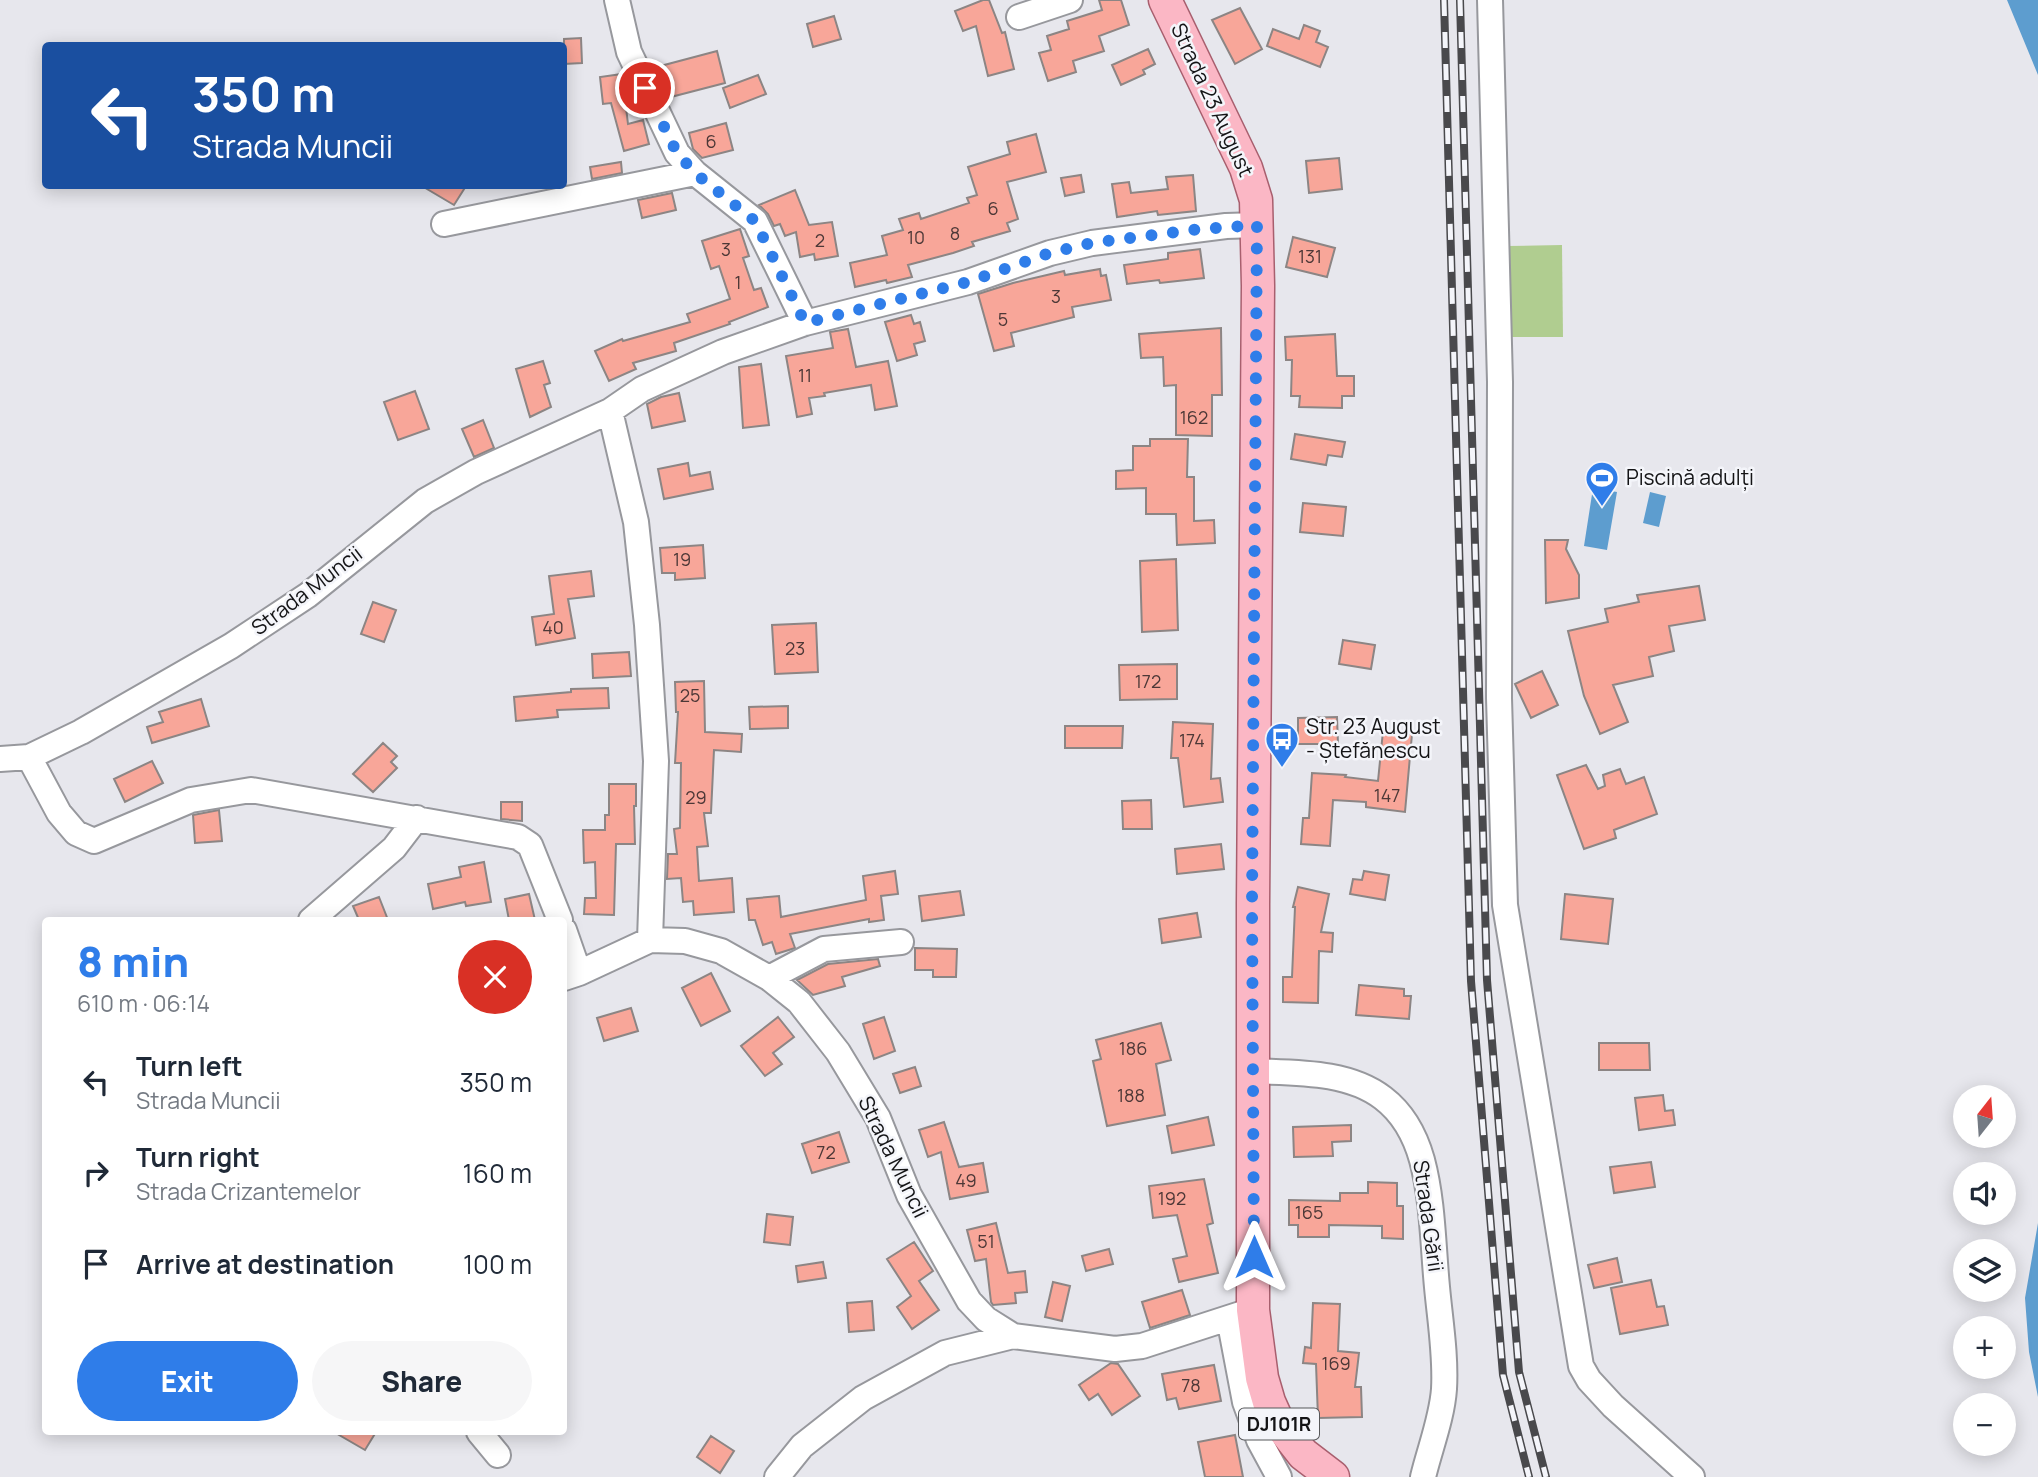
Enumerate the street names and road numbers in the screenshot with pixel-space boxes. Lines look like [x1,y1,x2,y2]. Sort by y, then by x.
street label: Strada 23 August [1165,18,1261,181]
street label: Strada Muncii [245,539,368,641]
street label: Strada Muncii [852,1091,935,1222]
street label: Strada Gării [1407,1158,1451,1273]
road number: DJ101R [1239,1408,1319,1440]

